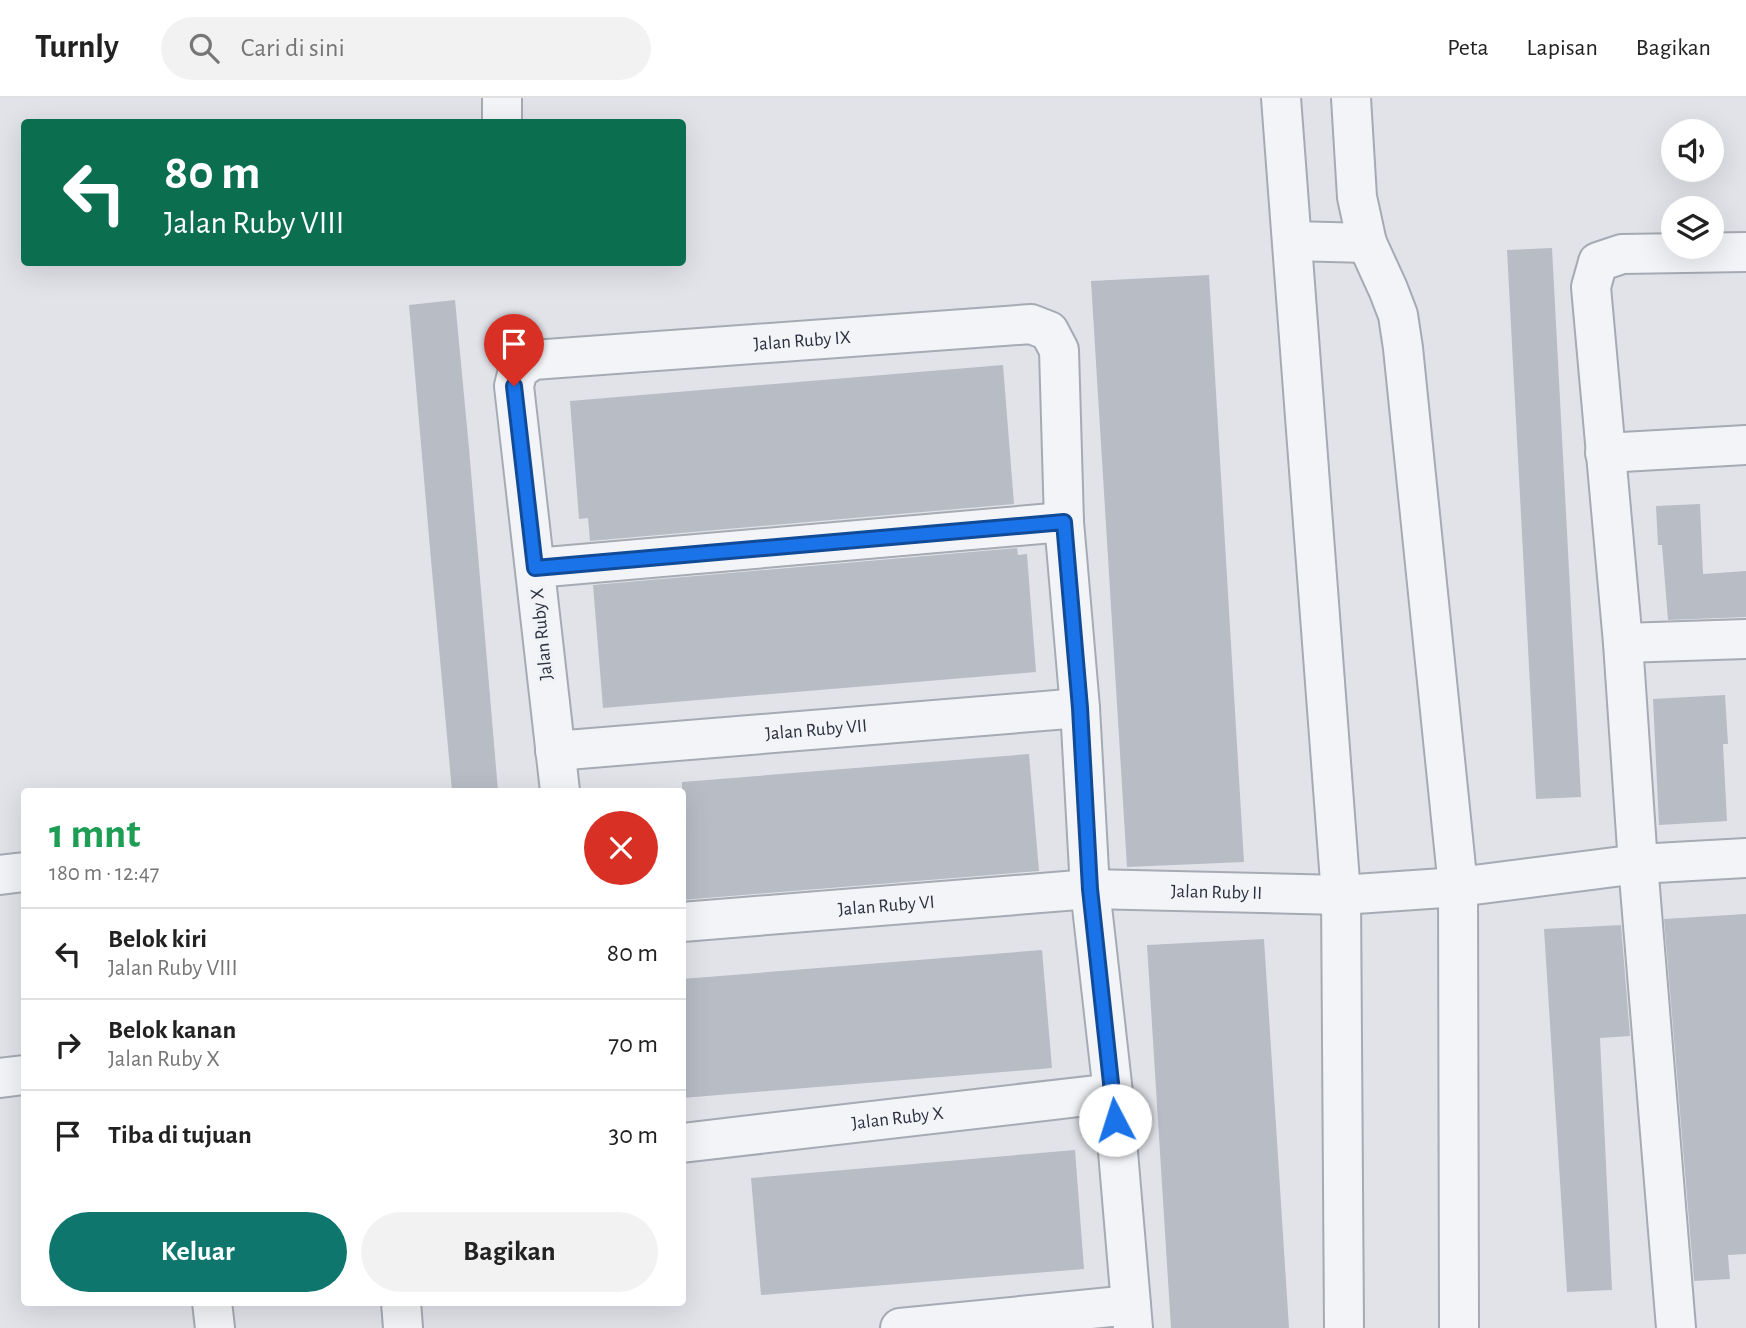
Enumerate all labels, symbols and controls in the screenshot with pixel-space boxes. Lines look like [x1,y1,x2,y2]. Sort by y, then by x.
search box [161,17,651,80]
icon: search [185,29,223,67]
text: Turnly [35,31,119,64]
text: Cari di sini [241,35,345,61]
text: Peta [1447,36,1489,60]
text: Lapisan [1527,36,1598,60]
text: Bagikan [1636,36,1711,60]
map controls [1661,119,1724,259]
button: sound [1661,119,1724,182]
icon: left [49,147,140,238]
text: 80 m [164,149,261,198]
button: layers [1661,196,1724,259]
text: Jalan Ruby VIII [164,207,344,239]
pin [484,314,544,386]
icon: arrive [495,325,533,363]
street label: Jalan Ruby IX [753,328,852,354]
street label: Jalan Ruby X [528,587,556,681]
street label: Jalan Ruby VII [764,716,868,743]
button: close [584,811,658,885]
text: 1 mnt [49,813,141,855]
text: 180 m · 12:47 [49,862,159,885]
street label: Jalan Ruby II [1171,881,1263,903]
street label: Jalan Ruby VI [837,892,935,919]
text: Belok kiri [108,926,207,952]
icon: left [49,935,87,973]
text: 80 m [607,940,658,966]
text: Jalan Ruby VIII [108,957,238,980]
text: Belok kanan [108,1017,236,1043]
icon: right [49,1026,87,1064]
text: 70 m [608,1031,658,1057]
text: Jalan Ruby X [108,1048,220,1071]
position arrow [1078,1083,1152,1157]
street label: Jalan Ruby X [851,1103,945,1133]
icon: arrive [49,1117,87,1155]
text: Tiba di tujuan [108,1122,252,1148]
text: 30 m [608,1122,658,1148]
button: Keluar [49,1212,347,1292]
button: Bagikan [361,1212,658,1292]

